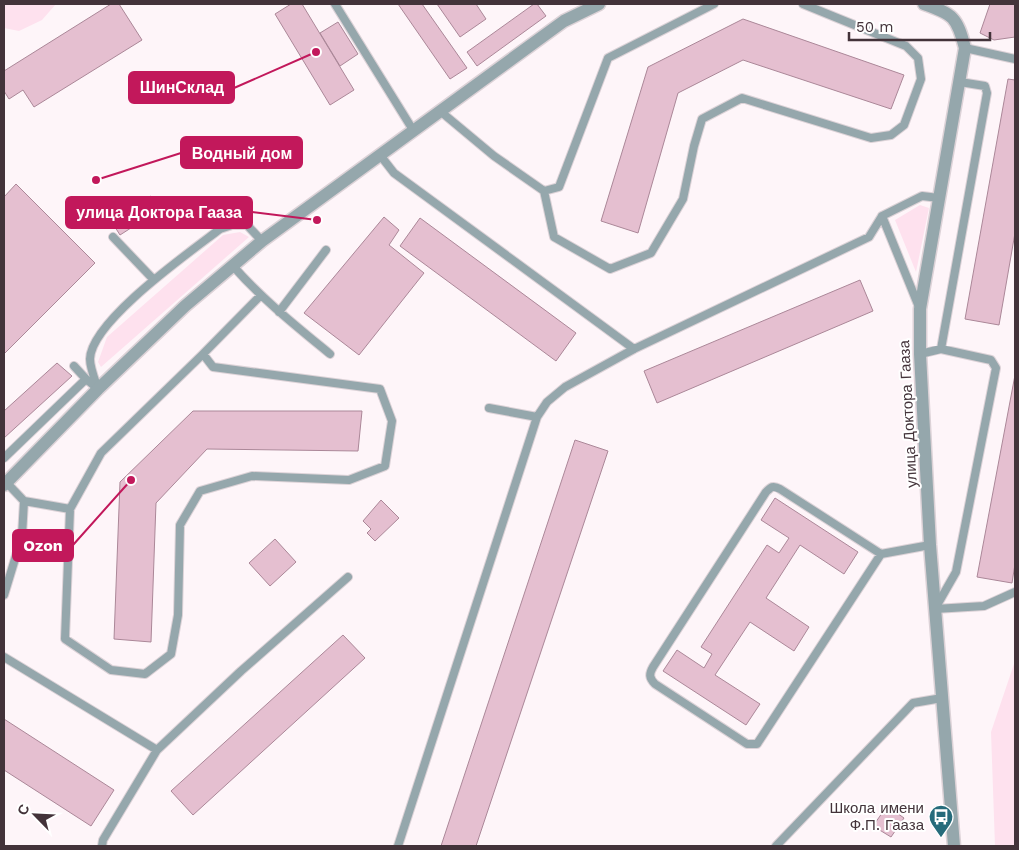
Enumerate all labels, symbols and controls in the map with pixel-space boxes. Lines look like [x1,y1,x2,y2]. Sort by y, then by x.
scale bar [849,10,990,42]
text: 50 m [856,18,893,36]
callout: ШинСклад [129,72,234,103]
text: ШинСклад [140,78,224,97]
callout: Водный дом [181,137,302,168]
text: Водный дом [192,144,292,163]
callout: улица Доктора Гааза [66,197,252,228]
text: улица Доктора Гааза [76,203,242,222]
street label: улица Доктора Гааза [895,339,921,488]
callout: Ozon [13,530,73,561]
text: Ozon [23,536,63,555]
north arrow [10,790,60,840]
place label: Школа имени Ф.П. Гааза [830,799,925,834]
text: С [14,802,32,818]
bus stop icon: Школа имени Ф.П. Гааза [928,804,954,838]

